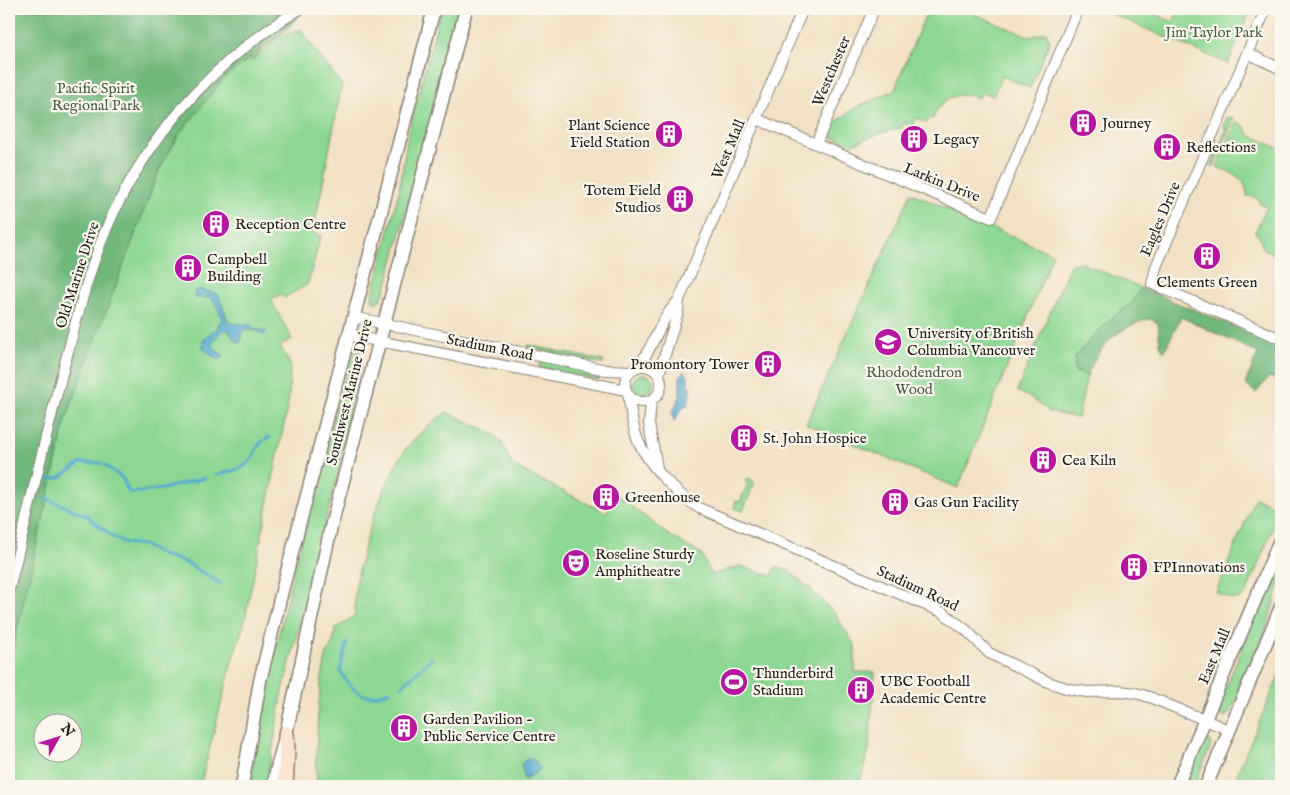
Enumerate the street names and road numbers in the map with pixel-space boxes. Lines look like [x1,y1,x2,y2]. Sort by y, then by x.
street label: Westchester [808,33,855,109]
street label: West Mall [707,116,750,182]
street label: Larkin Drive [901,159,983,206]
street label: Eagles Drive [1136,179,1185,259]
street label: Old Marine Drive [51,219,104,331]
street label: Southwest Marine Drive [322,317,377,467]
street label: Stadium Road [445,330,536,365]
street label: Stadium Road [874,561,962,616]
street label: East Mall [1194,624,1235,687]

